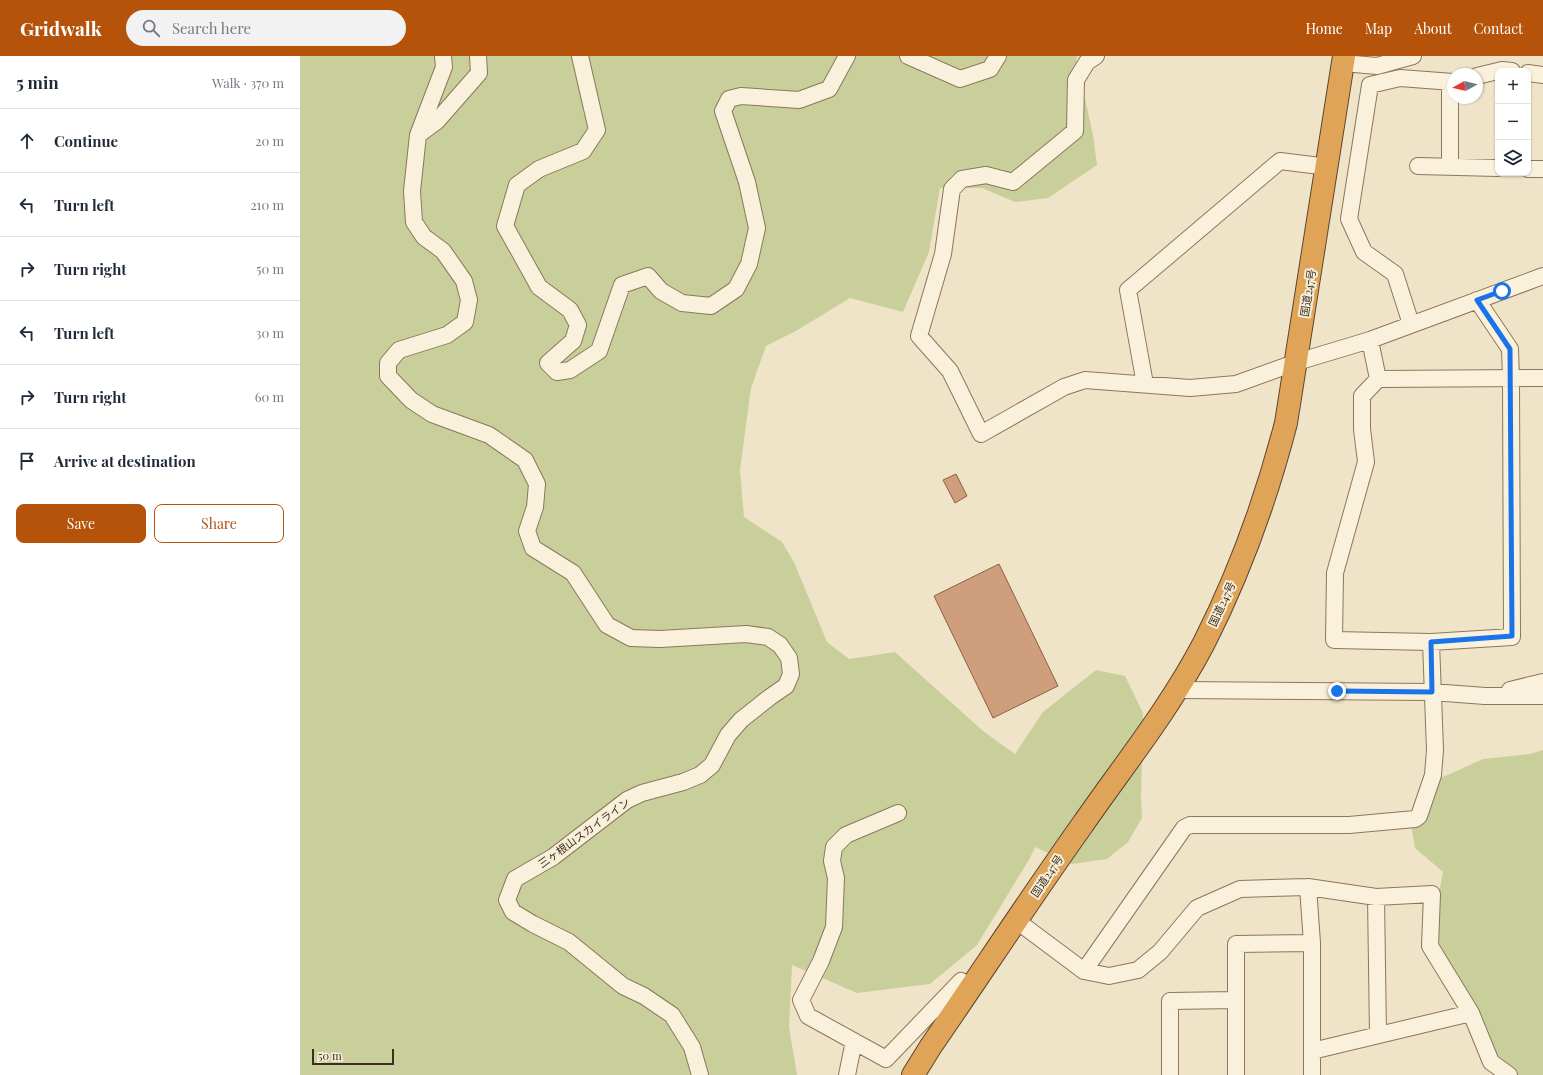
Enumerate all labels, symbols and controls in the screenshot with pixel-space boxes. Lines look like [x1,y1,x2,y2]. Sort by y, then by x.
search box [126,10,406,46]
text: Gridwalk [20,15,102,41]
icon: search [140,17,162,39]
text: Search here [172,18,251,38]
text: Home [1305,19,1343,38]
text: Map [1365,19,1392,38]
text: About [1414,19,1452,38]
text: Contact [1474,19,1523,38]
north arrow [1447,68,1483,104]
map controls [1495,68,1531,176]
button: + [1495,68,1531,104]
text: 5 min [16,71,59,93]
text: Walk · 370 m [212,74,284,91]
button: − [1495,104,1531,140]
icon: ahead [16,130,38,152]
text: Continue [54,131,118,151]
text: 20 m [255,132,284,149]
button: layers [1495,140,1531,176]
icon: left [16,194,38,216]
text: Turn left [54,195,115,215]
text: 210 m [250,196,284,213]
icon: right [16,258,38,280]
text: Turn right [54,259,127,279]
text: 50 m [256,260,284,277]
street label: 国道247号 [1296,268,1319,318]
route start [1493,282,1511,300]
icon: left [16,322,38,344]
text: Turn left [54,323,115,343]
text: 30 m [256,324,284,341]
icon: right [16,386,38,408]
text: Turn right [54,387,127,407]
text: 60 m [255,388,284,405]
icon: arrive [16,450,38,472]
text: Arrive at destination [54,451,196,471]
button: Save [16,504,146,543]
button: Share [154,504,284,543]
street label: 国道247号 [1205,579,1238,629]
route end [1328,682,1346,700]
street label: 三ヶ根山スカイライン [535,794,633,871]
street label: 国道247号 [1027,852,1066,900]
scale bar [312,1047,394,1066]
text: 50 m [318,1048,342,1063]

